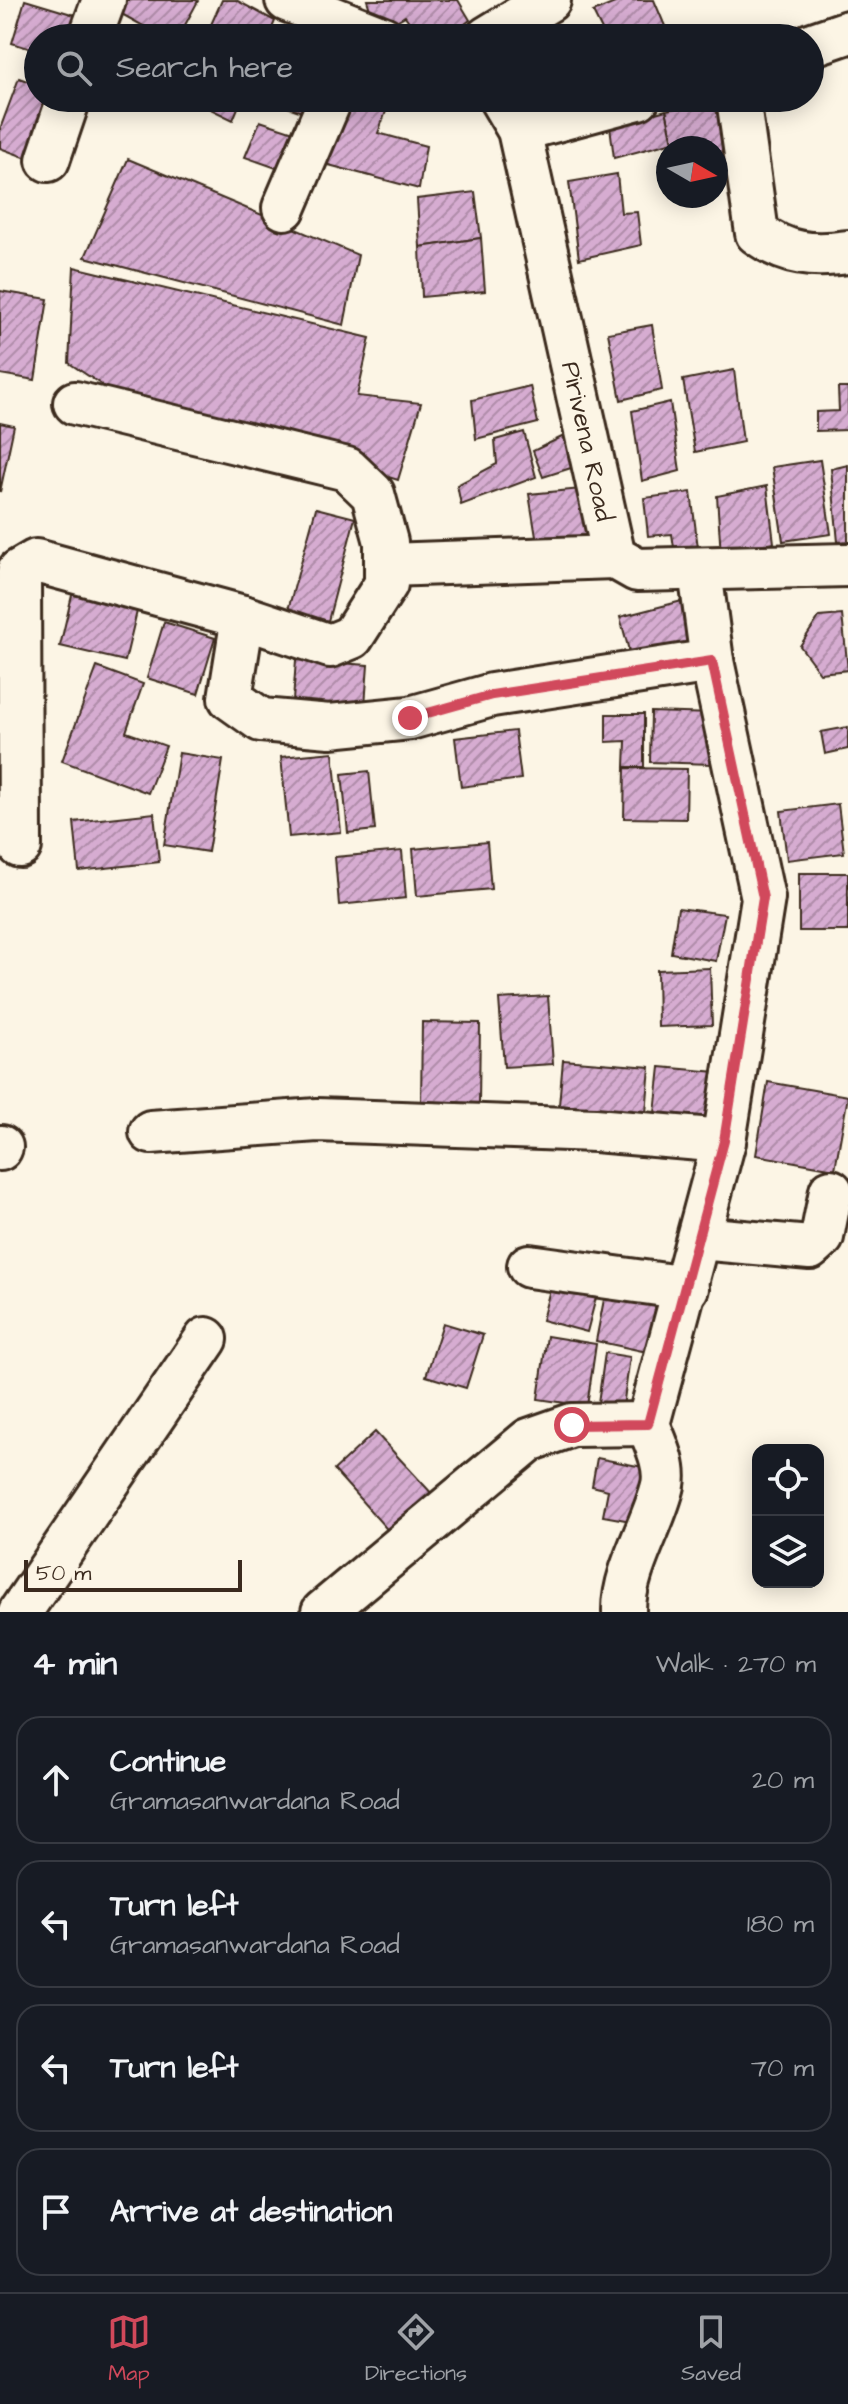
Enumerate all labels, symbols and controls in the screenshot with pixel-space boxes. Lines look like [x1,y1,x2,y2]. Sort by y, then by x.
search box [24,24,824,112]
icon: search [52,46,96,90]
text: Search here [116,47,293,89]
north arrow [656,136,728,208]
street label: Pirivena Road [552,358,623,525]
route end [392,700,428,736]
route start [554,1407,590,1443]
map controls [752,1444,824,1588]
button: locate [752,1444,824,1516]
button: layers [752,1516,824,1588]
scale bar [24,1556,242,1592]
text: 50 m [36,1558,91,1589]
text: 4 min [32,1640,117,1688]
text: Walk · 270 m [656,1646,816,1682]
text: Continue [110,1741,226,1783]
icon: ahead [34,1758,78,1802]
text: 20 m [752,1762,814,1798]
text: Gramasanwardana Road [110,1783,400,1819]
text: Turn left [110,1885,238,1927]
icon: left [34,1902,78,1946]
text: 180 m [747,1906,814,1942]
text: Gramasanwardana Road [110,1927,400,1963]
icon: left [34,2046,78,2090]
text: Turn left [110,2047,238,2089]
text: 70 m [751,2050,814,2086]
icon: arrive [34,2190,78,2234]
text: Arrive at destination [110,2191,392,2233]
tab: Map [107,2310,151,2389]
tab: Directions [365,2310,467,2389]
tab: Saved [681,2310,741,2389]

